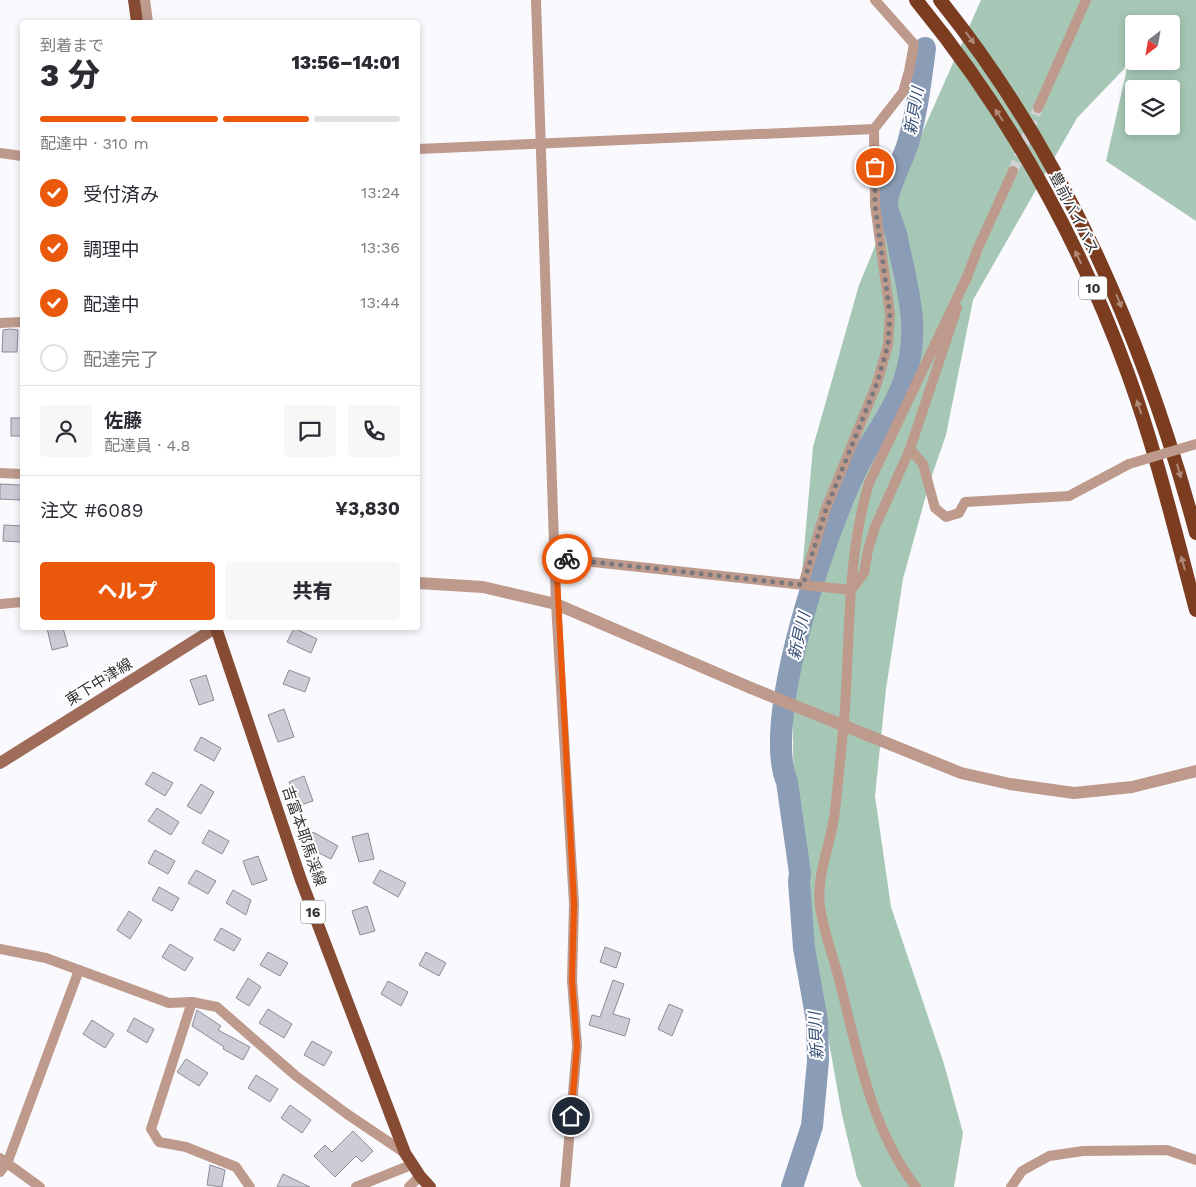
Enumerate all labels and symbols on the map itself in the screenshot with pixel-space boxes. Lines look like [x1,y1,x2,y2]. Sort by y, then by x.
north arrow [1125,15,1180,70]
one-way arrow [965,31,976,44]
water label: 新貝川 [900,84,928,136]
one-way arrow [994,108,1004,121]
pin [854,146,896,188]
street label: 豊前バイパス [1046,169,1102,257]
one-way arrow [1074,249,1082,264]
road number: 10 [1079,276,1107,300]
one-way arrow [1115,294,1123,309]
one-way arrow [1135,399,1143,414]
one-way arrow [1176,463,1184,478]
courier [542,534,592,584]
one-way arrow [1179,556,1187,571]
water label: 新貝川 [784,609,814,662]
street label: 東下中津線 [62,654,136,710]
street label: 吉富本耶馬渓線 [278,783,330,889]
road number: 16 [300,900,326,924]
water label: 新貝川 [805,1010,827,1060]
pin [550,1095,592,1137]

